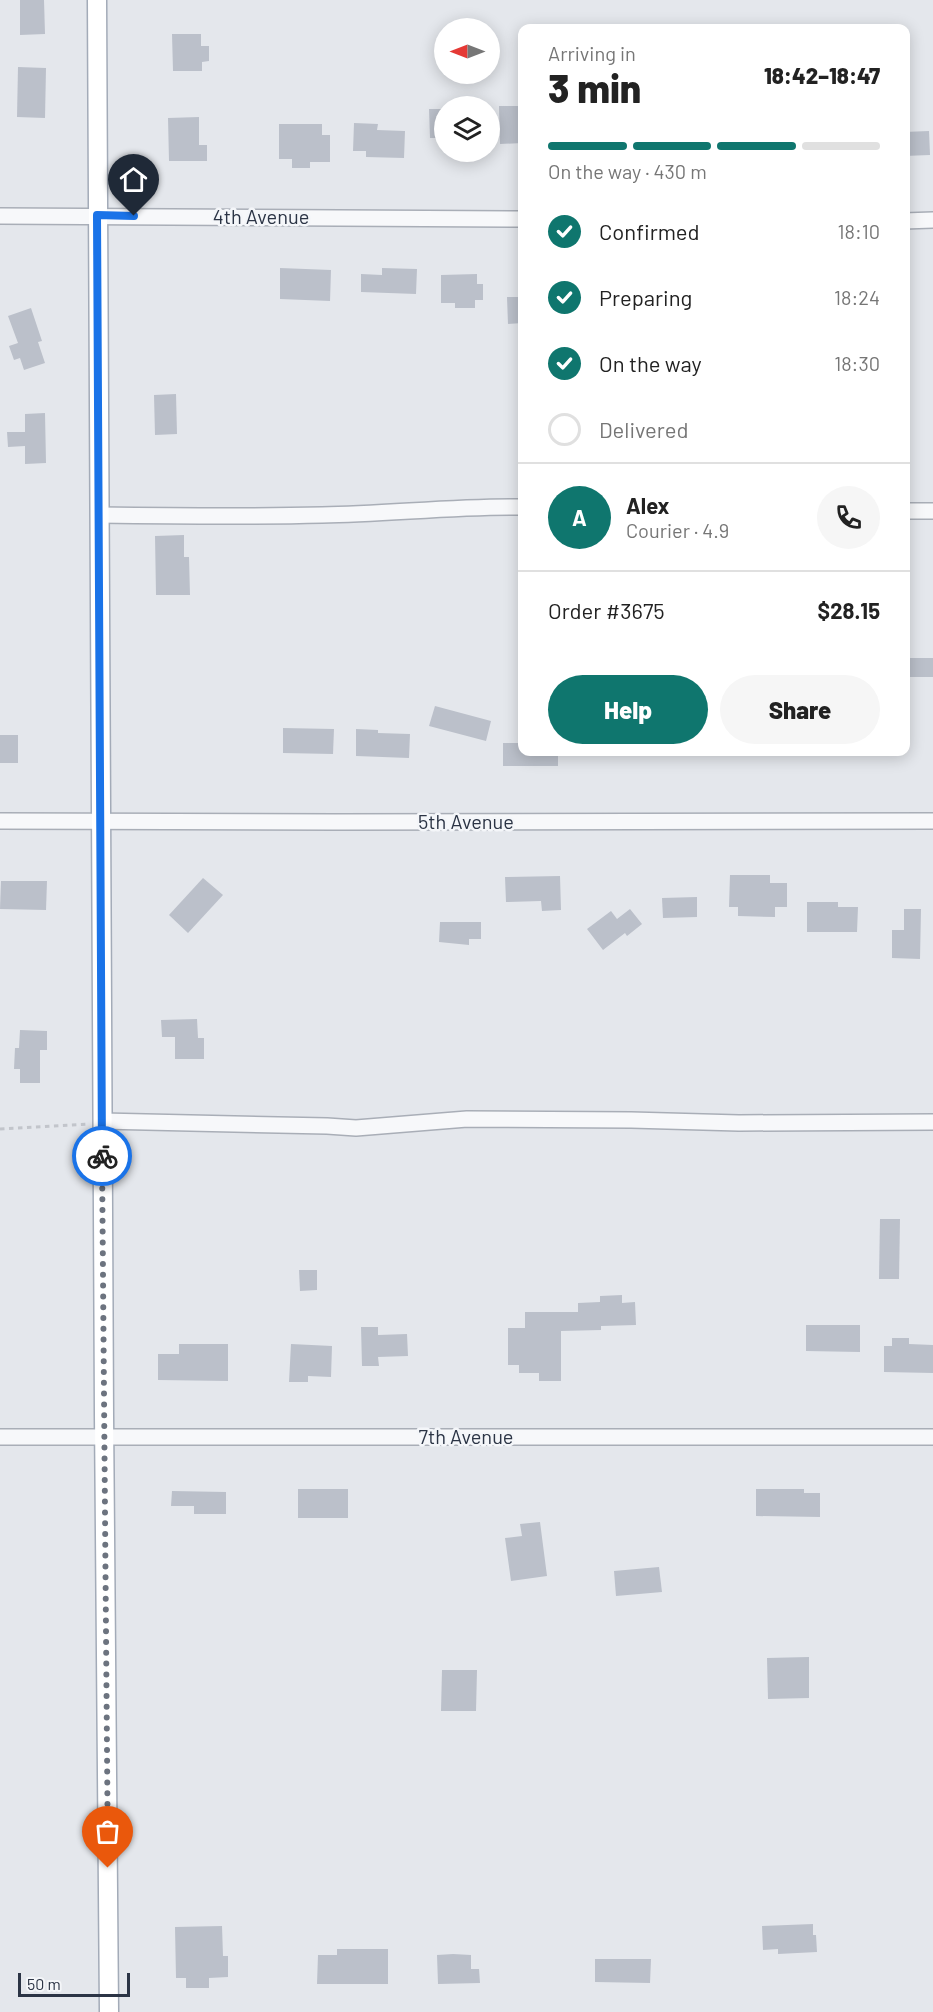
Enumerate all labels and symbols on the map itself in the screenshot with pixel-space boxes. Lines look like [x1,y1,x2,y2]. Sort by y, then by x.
north arrow [434,18,500,84]
pin [108,154,159,216]
street label: 4th Avenue [213,204,309,228]
street label: 5th Avenue [418,809,514,833]
courier [72,1126,132,1186]
street label: 7th Avenue [418,1424,514,1448]
pin [82,1806,133,1868]
scale bar [18,1970,130,1998]

